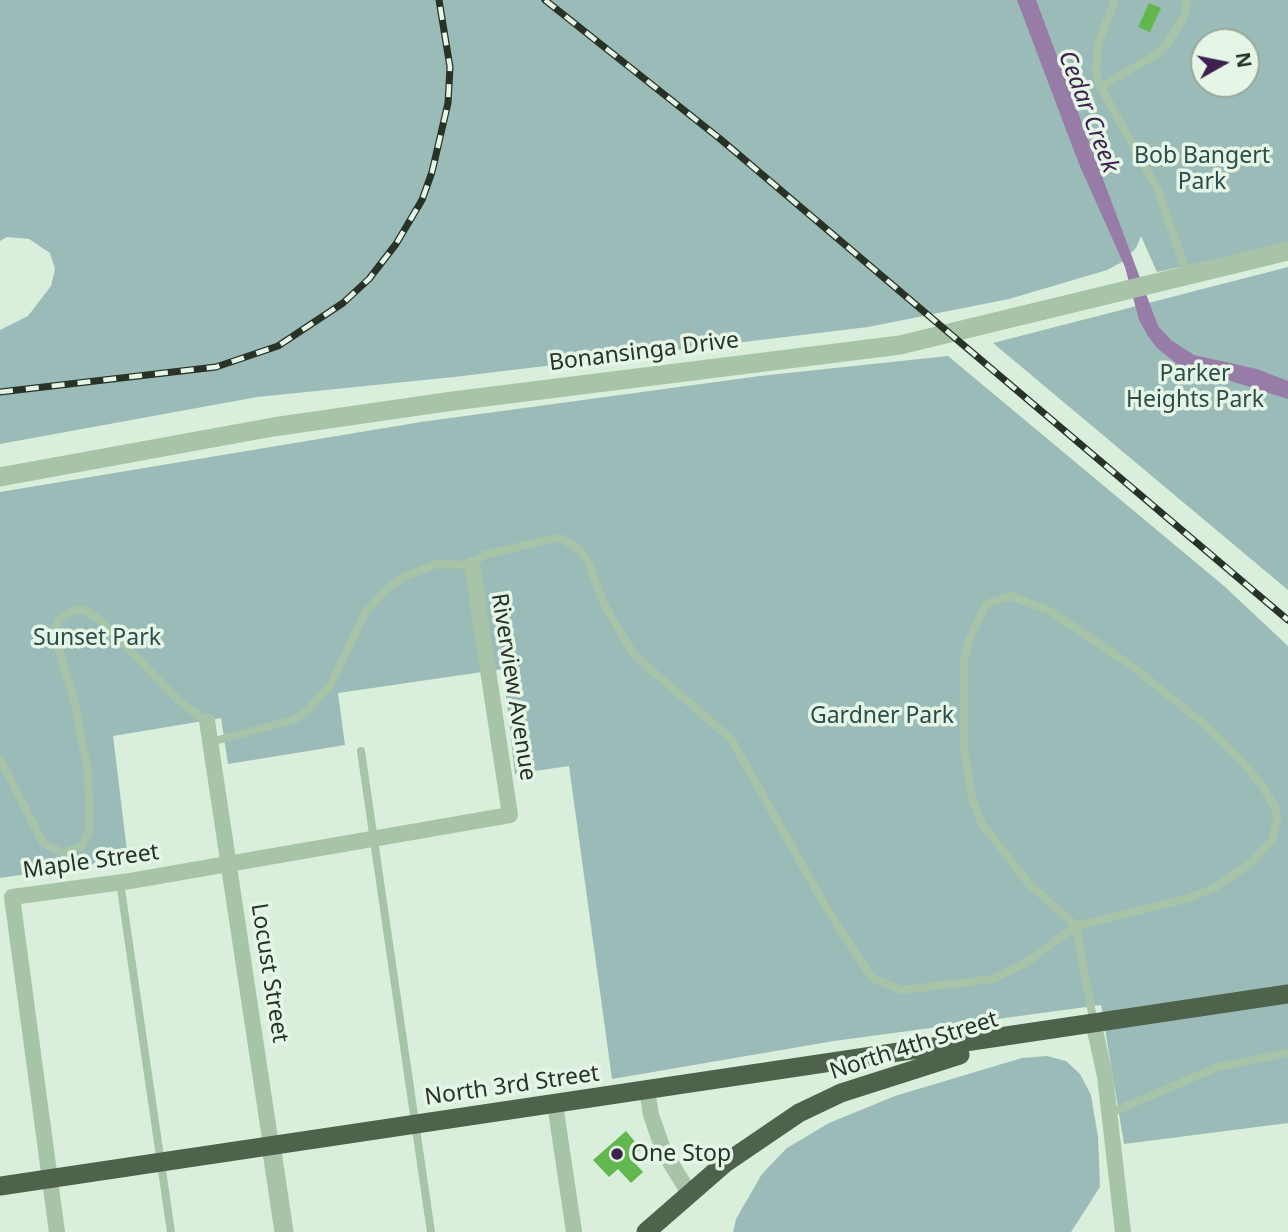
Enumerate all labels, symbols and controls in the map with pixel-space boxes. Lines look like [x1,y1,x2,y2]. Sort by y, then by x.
north arrow [1190,28,1260,98]
water label: Cedar Creek [1052,47,1124,177]
text: N [1230,50,1258,70]
park label: Bob Bangert Park [1134,142,1270,196]
street label: Bonansinga Drive [547,327,741,377]
park label: Parker Heights Park [1126,360,1264,414]
street label: Riverview Avenue [485,591,541,783]
park label: Sunset Park [33,624,161,652]
park label: Gardner Park [810,702,954,730]
street label: Maple Street [21,839,161,885]
street label: Locust Street [244,901,294,1045]
street label: North 4th Street [826,1006,1002,1086]
street label: North 3rd Street [423,1060,601,1112]
place label: One Stop [631,1140,731,1168]
marker: One Stop [609,1146,625,1162]

